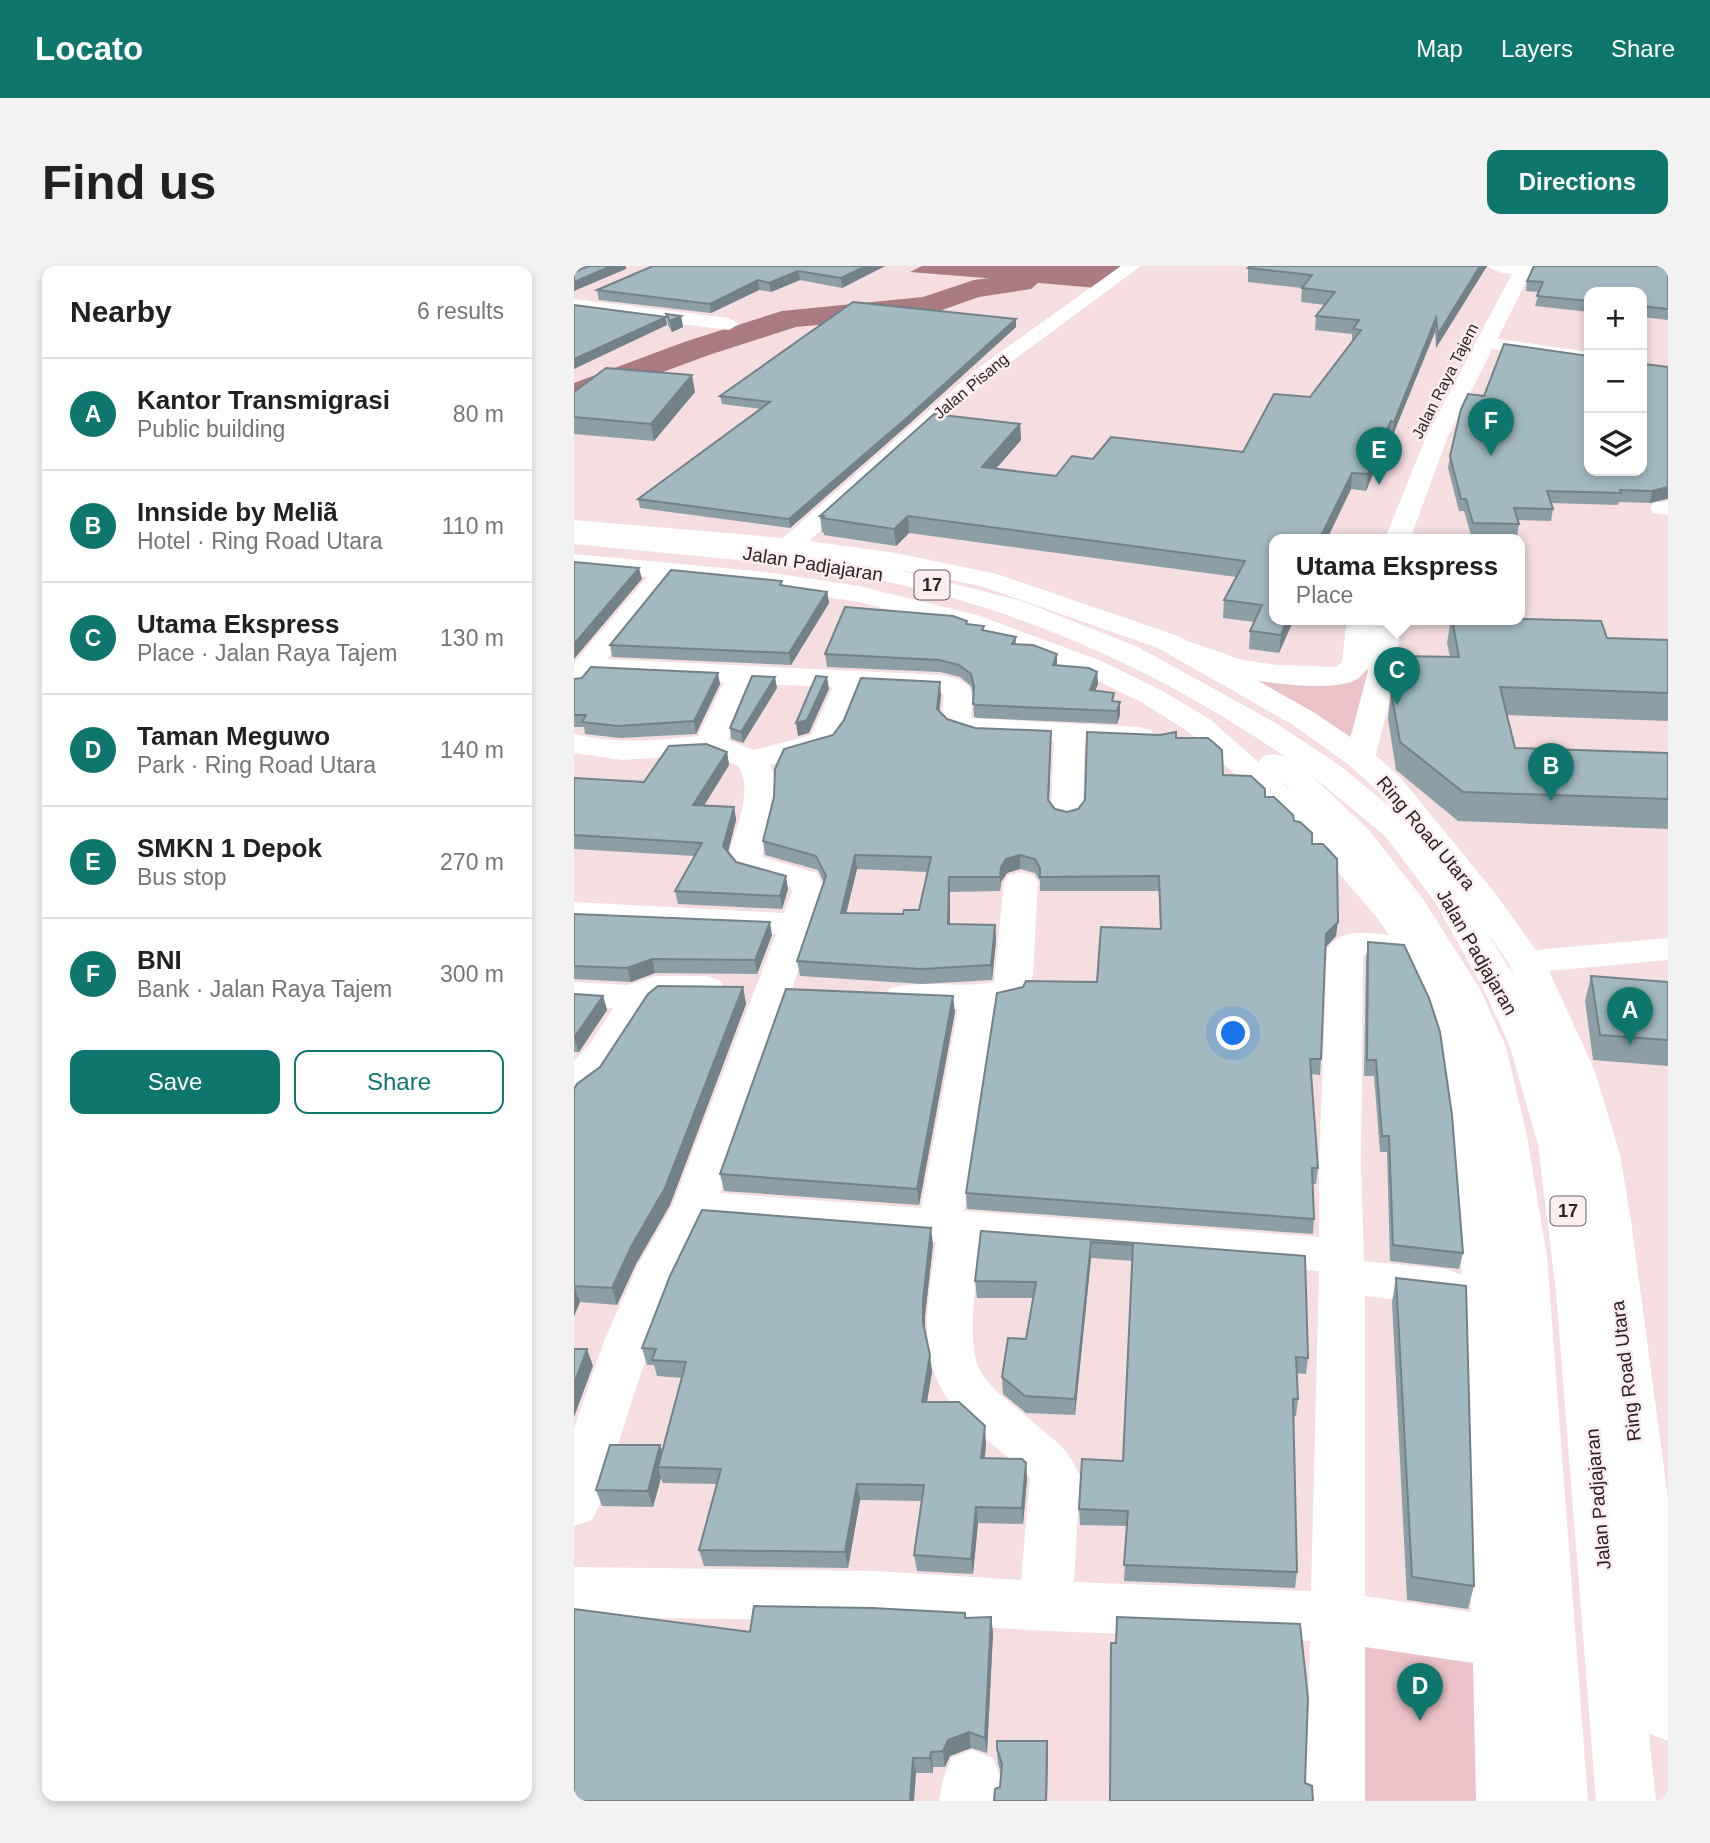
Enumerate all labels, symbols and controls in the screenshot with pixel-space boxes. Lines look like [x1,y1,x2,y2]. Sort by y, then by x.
text: Locato [35,30,143,67]
text: Map [1416,35,1463,62]
text: Layers [1501,35,1573,62]
text: Share [1611,35,1675,62]
button: Directions [1487,150,1668,214]
text: Find us [42,155,216,209]
map controls [1584,287,1647,476]
button: + [1584,287,1647,350]
text: Nearby [70,295,172,328]
text: 6 results [417,298,504,324]
street label: Jalan Raya Tajem [1409,321,1481,441]
street label: Jalan Pisang [930,350,1012,422]
button: − [1584,350,1647,413]
text: Kantor Transmigrasi [137,385,390,415]
pin: F [1468,398,1514,456]
text: A [85,401,101,427]
text: 80 m [453,401,504,427]
button: layers [1584,413,1647,476]
text: Public building [137,416,285,442]
pin: E [1356,427,1402,485]
text: Innside by Meliã [137,497,338,527]
text: B [85,513,101,539]
text: 110 m [442,513,504,539]
text: Hotel · Ring Road Utara [137,528,382,554]
popup [1269,534,1525,625]
street label: Jalan Padjajaran [741,543,885,585]
text: Utama Ekspress [1296,551,1498,581]
road number: 17 [914,570,950,600]
text: Place [1296,582,1353,608]
text: Utama Ekspress [137,609,339,639]
text: C [85,625,101,651]
text: 130 m [440,625,504,651]
text: Place · Jalan Raya Tajem [137,640,397,666]
pin: C [1374,647,1420,705]
text: Taman Meguwo [137,721,330,751]
text: D [85,737,101,763]
text: 140 m [440,737,504,763]
pin: B [1528,743,1574,801]
text: Park · Ring Road Utara [137,752,376,778]
street label: Ring Road Utara [1372,772,1480,894]
text: SMKN 1 Depok [137,833,322,863]
text: E [85,849,101,875]
text: 270 m [440,849,504,875]
text: Bus stop [137,864,227,890]
street label: Jalan Padjajaran [1433,885,1521,1019]
text: BNI [137,945,182,975]
text: F [86,961,100,987]
text: 300 m [440,961,504,987]
text: Bank · Jalan Raya Tajem [137,976,392,1002]
pin: A [1607,987,1653,1045]
your location [1216,1016,1250,1050]
button: Save [70,1050,280,1114]
button: Share [294,1050,504,1114]
road number: 17 [1550,1196,1586,1226]
street label: Ring Road Utara [1607,1299,1645,1443]
street label: Jalan Padjajaran [1581,1428,1615,1570]
pin: D [1397,1663,1443,1721]

